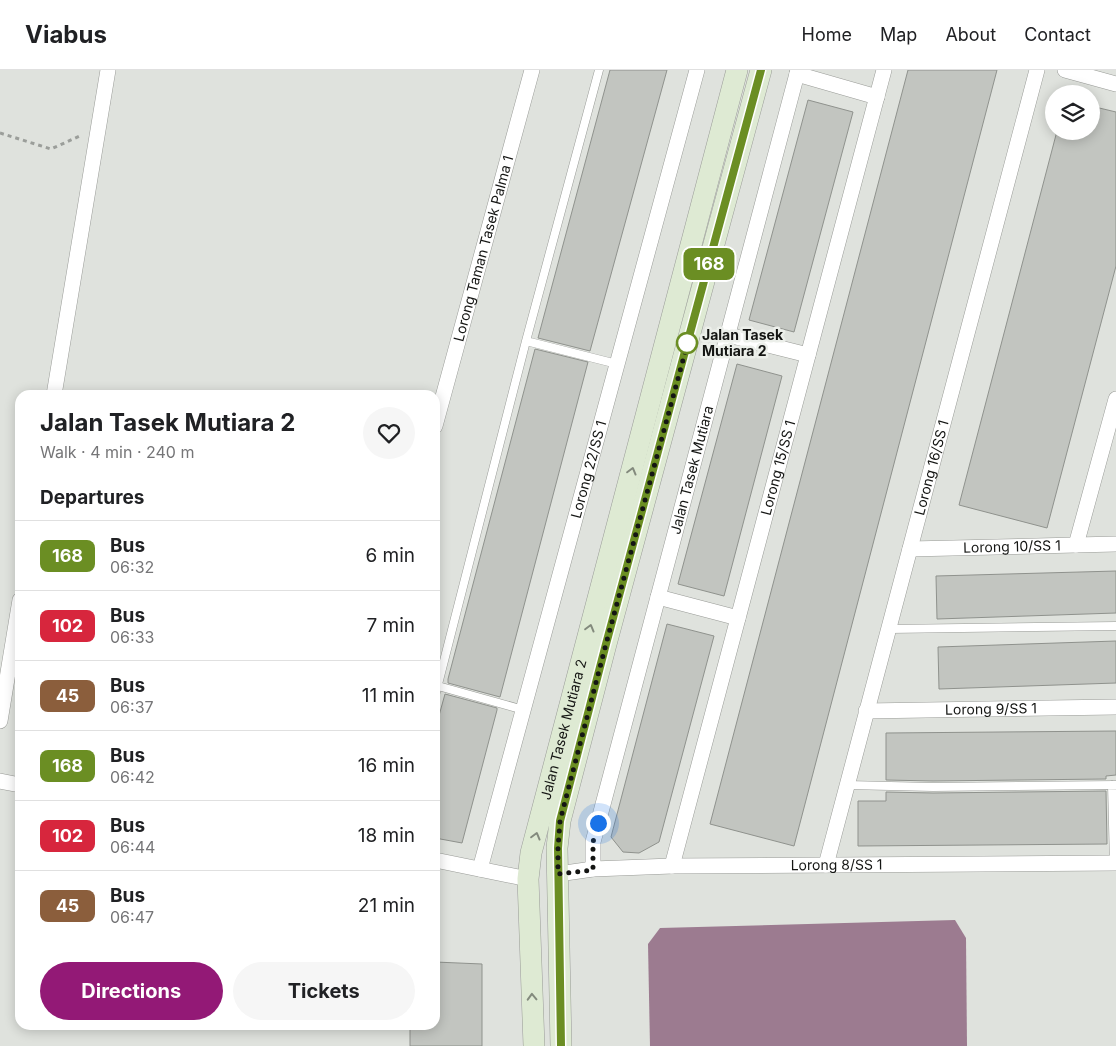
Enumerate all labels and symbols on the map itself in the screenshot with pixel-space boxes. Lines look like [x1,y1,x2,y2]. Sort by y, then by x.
street label: Lorong Taman Tasek Palma 1 [449,154,516,343]
line badge: 168 [680,248,738,280]
place label: Jalan Tasek Mutiara 2 [702,326,784,359]
marker: Jalan Tasek Mutiara 2 [676,332,698,354]
street label: Jalan Tasek Mutiara [666,404,717,536]
street label: Lorong 15/SS 1 [757,418,798,517]
street label: Lorong 16/SS 1 [910,418,952,517]
street label: Lorong 22/SS 1 [567,419,609,520]
one-way arrow [626,467,636,475]
street label: Lorong 10/SS 1 [963,536,1061,556]
one-way arrow [585,624,595,632]
street label: Jalan Tasek Mutiara 2 [536,657,590,802]
street label: Lorong 9/SS 1 [945,699,1037,718]
your location [586,811,611,836]
one-way arrow [530,831,541,840]
street label: Lorong 8/SS 1 [791,856,883,873]
one-way arrow [527,993,537,1001]

